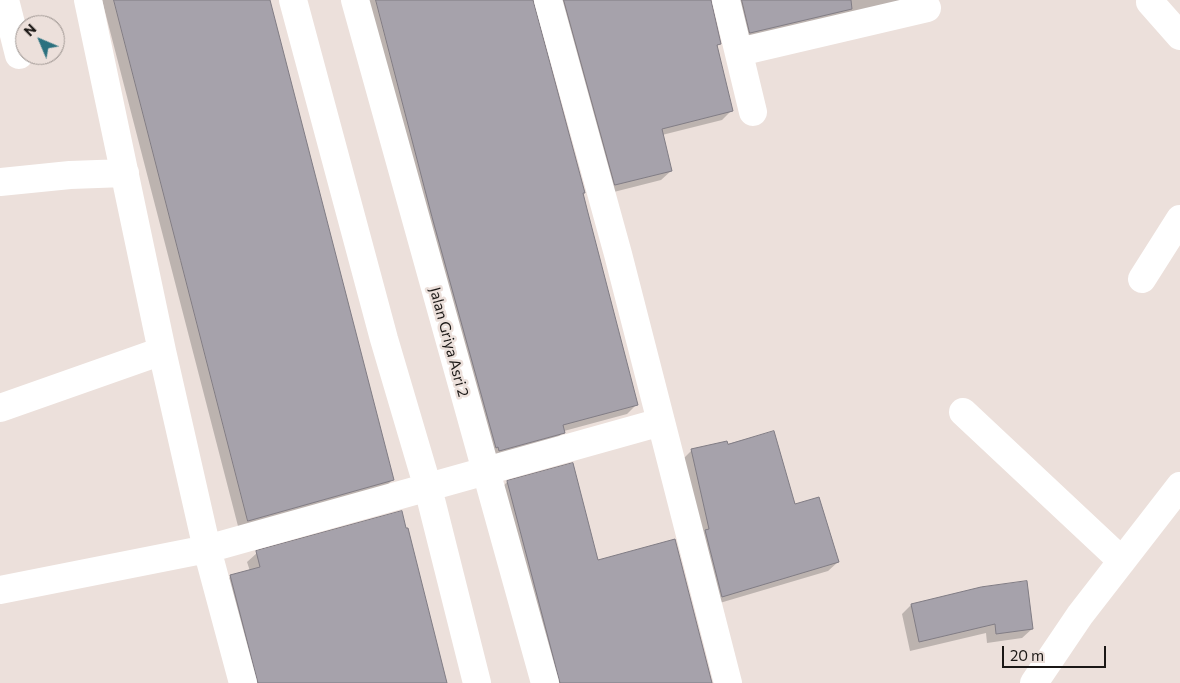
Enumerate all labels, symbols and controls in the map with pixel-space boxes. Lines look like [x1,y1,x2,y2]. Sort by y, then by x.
north arrow [15,15,65,65]
text: N [20,20,39,39]
street label: Jalan Griya Asri 2 [426,285,472,399]
scale bar [1005,636,1109,668]
text: 20 m [1010,646,1044,664]

